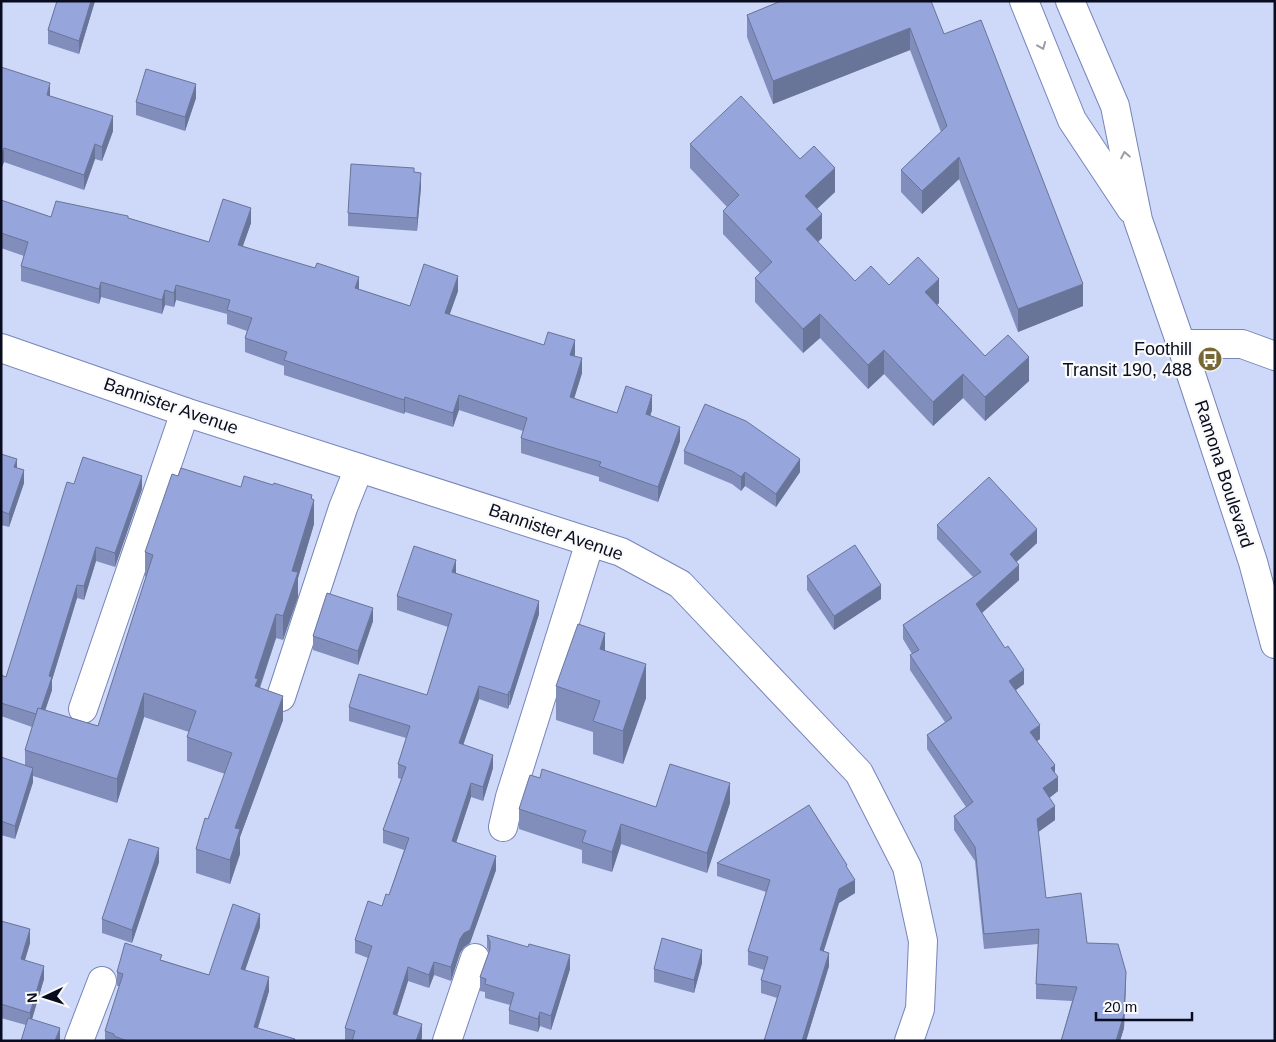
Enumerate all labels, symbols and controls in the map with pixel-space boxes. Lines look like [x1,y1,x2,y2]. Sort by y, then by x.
one-way arrow [1037,42,1047,50]
one-way arrow [1121,151,1131,160]
place label: Foothill Transit 190, 488 [1063,339,1192,380]
bus stop icon: Foothill Transit 190, 488 [1197,346,1223,372]
street label: Bannister Avenue [101,374,241,438]
street label: Ramona Boulevard [1191,398,1257,550]
street label: Bannister Avenue [486,500,626,564]
north arrow [20,972,70,1022]
scale bar [1096,990,1192,1022]
text: N [24,992,40,1004]
text: 20 m [1104,998,1137,1015]

